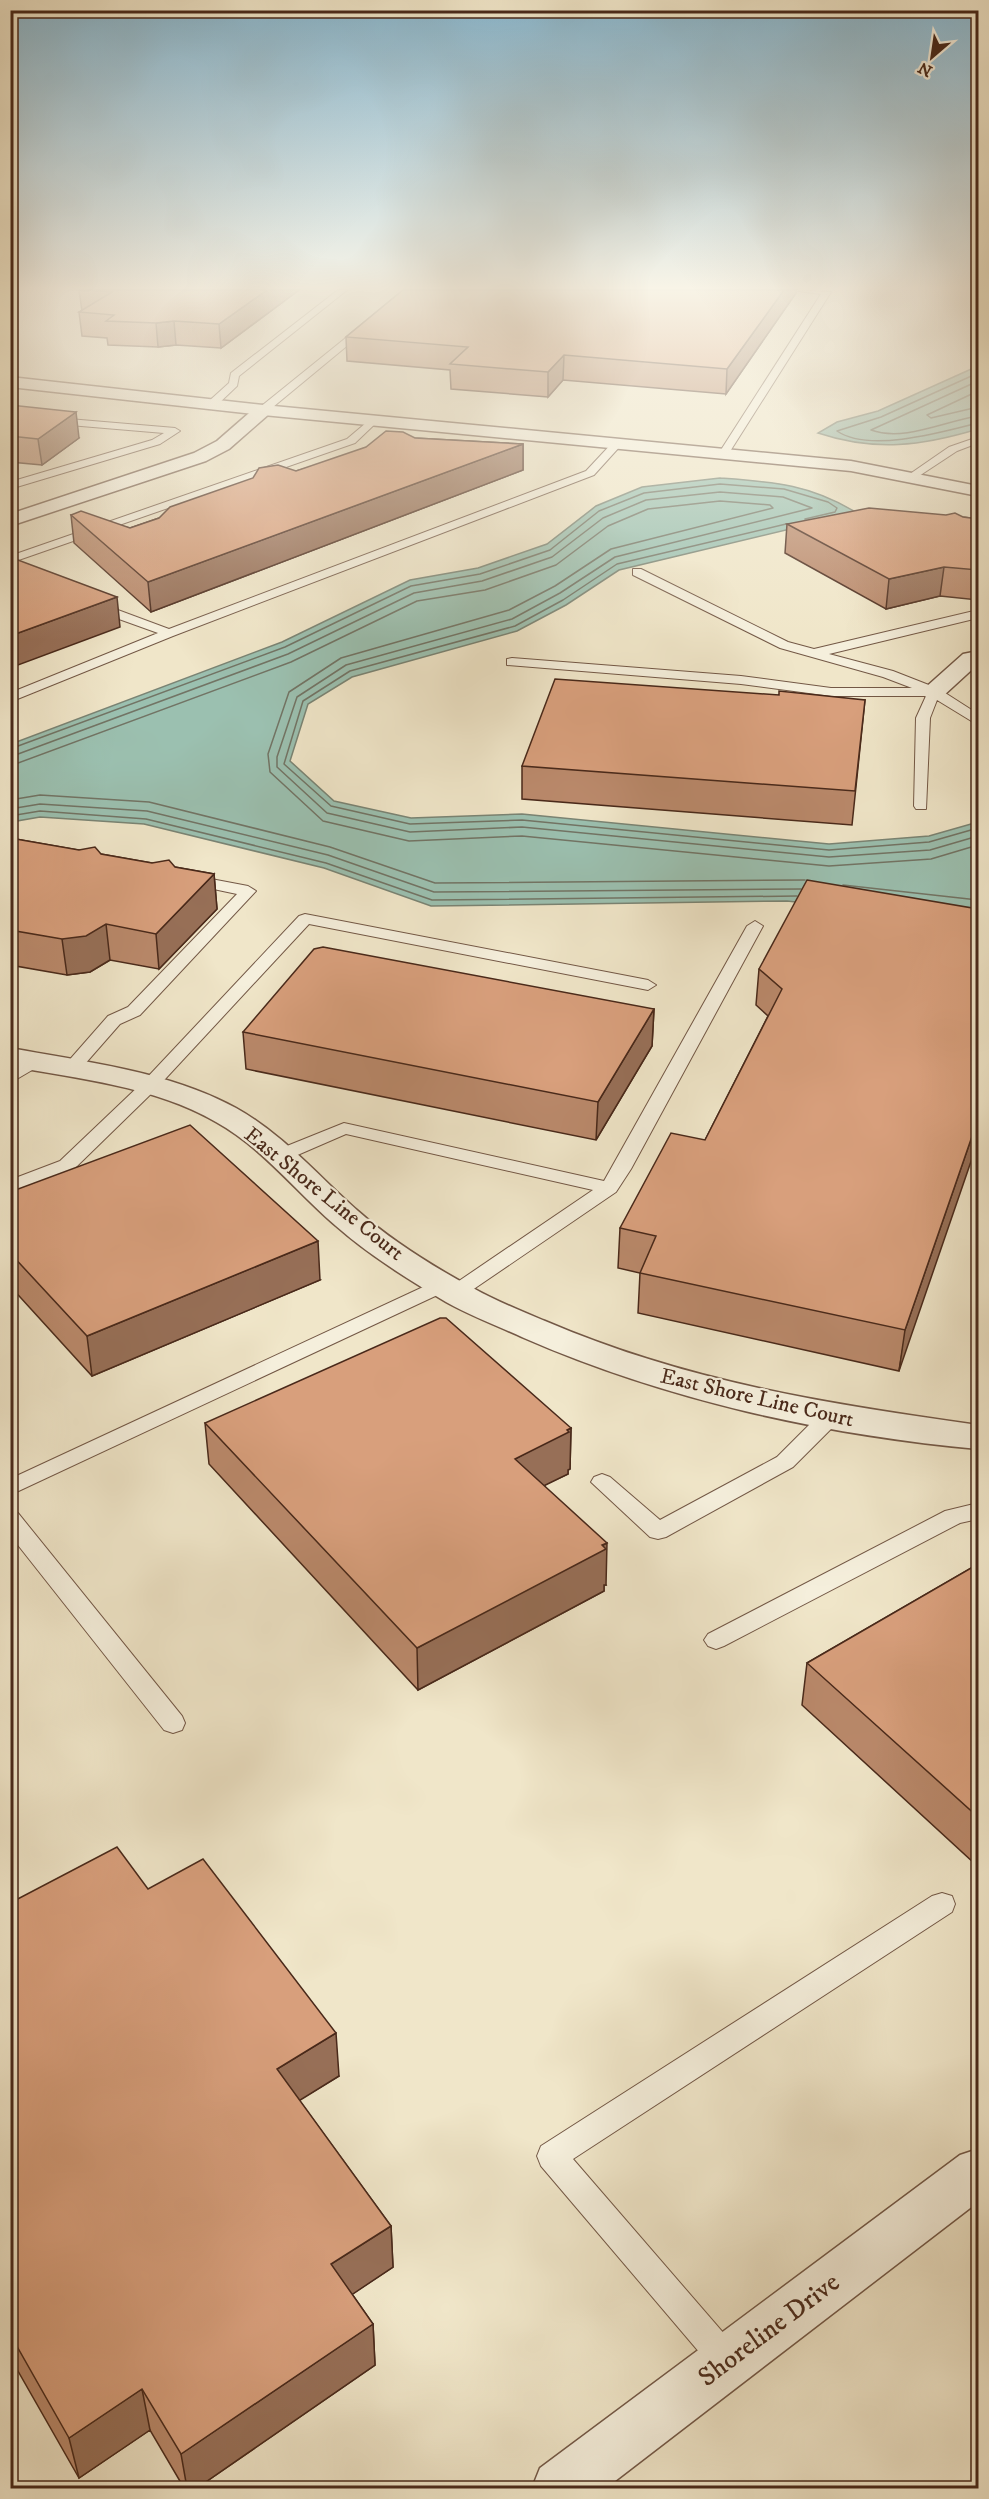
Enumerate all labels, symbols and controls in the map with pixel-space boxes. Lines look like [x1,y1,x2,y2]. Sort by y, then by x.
north arrow [902,27,962,87]
text: N [915,57,936,81]
street label: East Shore Line Court [239,1121,409,1267]
street label: East Shore Line Court [658,1363,856,1433]
street label: Shoreline Drive [691,2266,847,2394]

